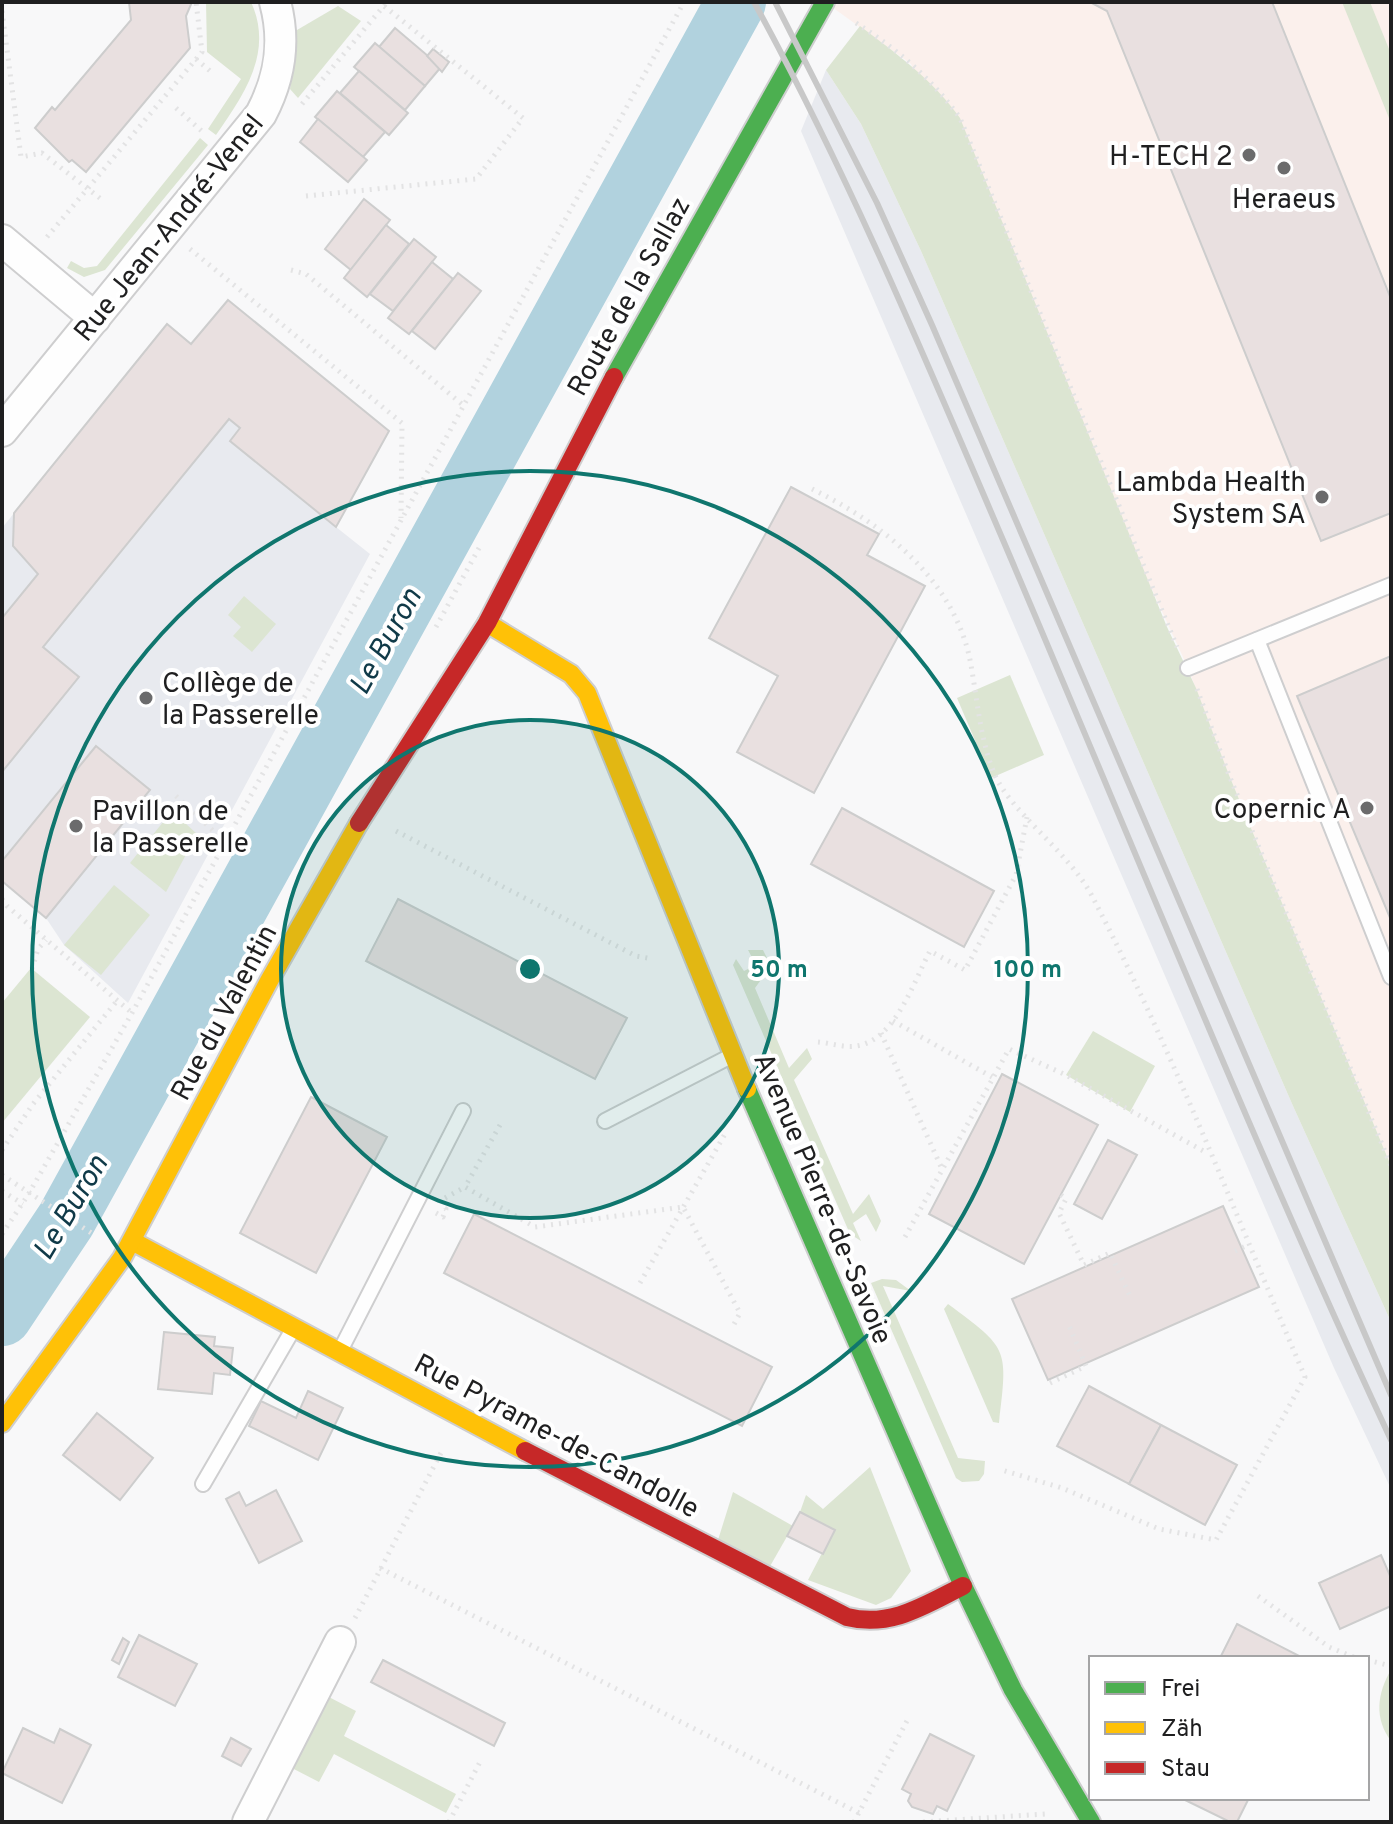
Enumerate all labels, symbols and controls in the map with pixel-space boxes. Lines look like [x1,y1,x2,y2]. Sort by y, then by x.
street label: Rue Jean-André-Venel [67,108,273,350]
place label: H-TECH 2 [1109,140,1233,176]
marker: H-TECH 2 [1240,146,1258,164]
marker: Heraeus [1275,159,1293,177]
place label: Heraeus [1232,183,1336,219]
street label: Route de la Sallaz [561,192,700,403]
place label: Lambda Health System SA [1116,466,1306,534]
marker: Lambda Health System SA [1313,488,1331,506]
water label: Le Buron [343,582,432,702]
place label: Collège de la Passerelle [162,667,319,735]
marker: Collège de la Passerelle [137,689,155,707]
place label: Copernic A [1214,793,1351,829]
place label: Pavillon de la Passerelle [92,795,249,863]
marker: Copernic A [1358,799,1376,817]
marker: Pavillon de la Passerelle [67,817,85,835]
street label: Rue du Valentin [164,919,287,1108]
centre of rings [516,955,544,983]
text: 50 m [750,956,808,986]
text: 100 m [994,956,1062,986]
street label: Avenue Pierre-de-Savoie [743,1048,899,1350]
water label: Le Buron [26,1149,118,1268]
street label: Rue Pyrame-de-Candolle [407,1347,704,1528]
legend [1089,1656,1369,1800]
text: Frei [1161,1675,1200,1705]
text: Zäh [1161,1715,1203,1745]
text: Stau [1161,1755,1210,1785]

